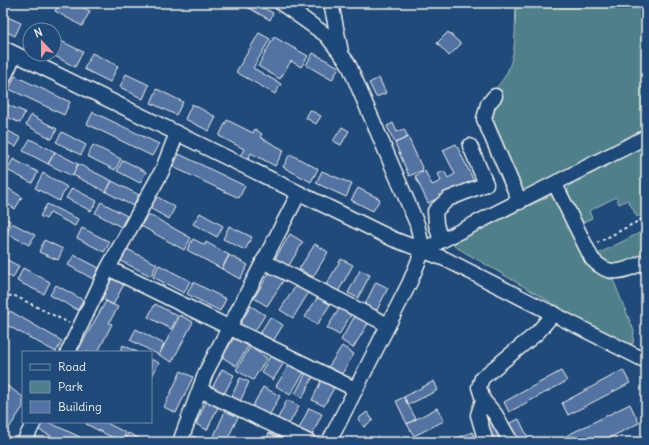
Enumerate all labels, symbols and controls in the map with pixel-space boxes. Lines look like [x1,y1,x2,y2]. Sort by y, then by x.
north arrow [22,22,62,62]
text: N [32,25,44,41]
legend [22,351,152,423]
text: Road [58,359,86,374]
text: Park [58,379,83,394]
text: Building [58,399,102,414]

